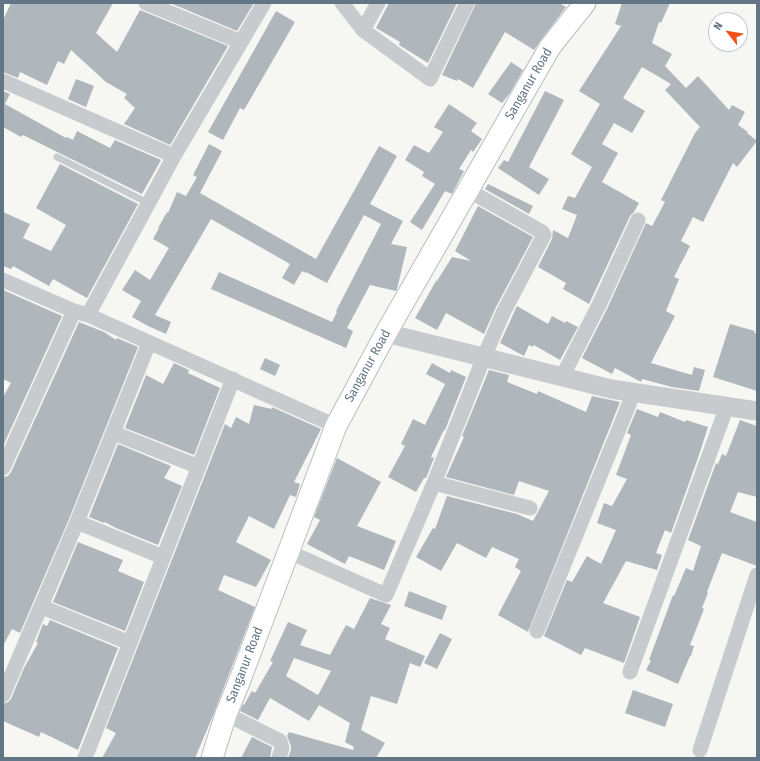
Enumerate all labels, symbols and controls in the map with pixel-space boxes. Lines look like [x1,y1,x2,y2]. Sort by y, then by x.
north arrow [708,12,748,52]
text: N [711,20,725,32]
street label: Sanganur Road [502,45,556,123]
street label: Sanganur Road [342,327,394,405]
street label: Sanganur Road [223,625,267,705]

